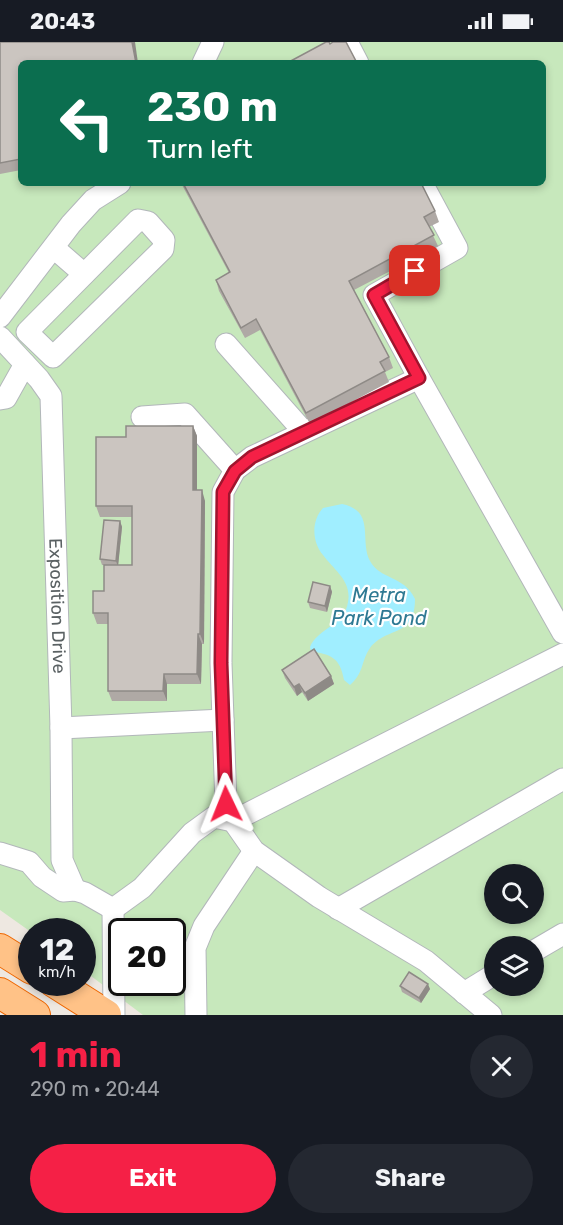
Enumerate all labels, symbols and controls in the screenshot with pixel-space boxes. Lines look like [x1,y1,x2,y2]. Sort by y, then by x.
text: 20:43 [30,8,95,35]
text: 230 m [147,82,278,132]
icon: left [48,84,126,162]
text: Turn left [147,133,252,165]
pin [389,245,440,296]
icon: arrive [398,254,431,287]
street label: Exposition Drive [44,538,70,674]
water label: Metra Park Pond [331,583,428,630]
position arrow [194,772,258,836]
map controls [484,864,544,996]
button: search [484,864,544,924]
speed limit sign: 20 [108,918,186,996]
text: 12 [40,932,74,968]
button: layers [484,936,544,996]
text: km/h [38,963,76,981]
text: 1 min [30,1033,122,1076]
button: close [470,1035,533,1098]
text: 290 m · 20:44 [30,1077,160,1101]
button: Exit [30,1144,276,1213]
button: Share [288,1144,533,1213]

